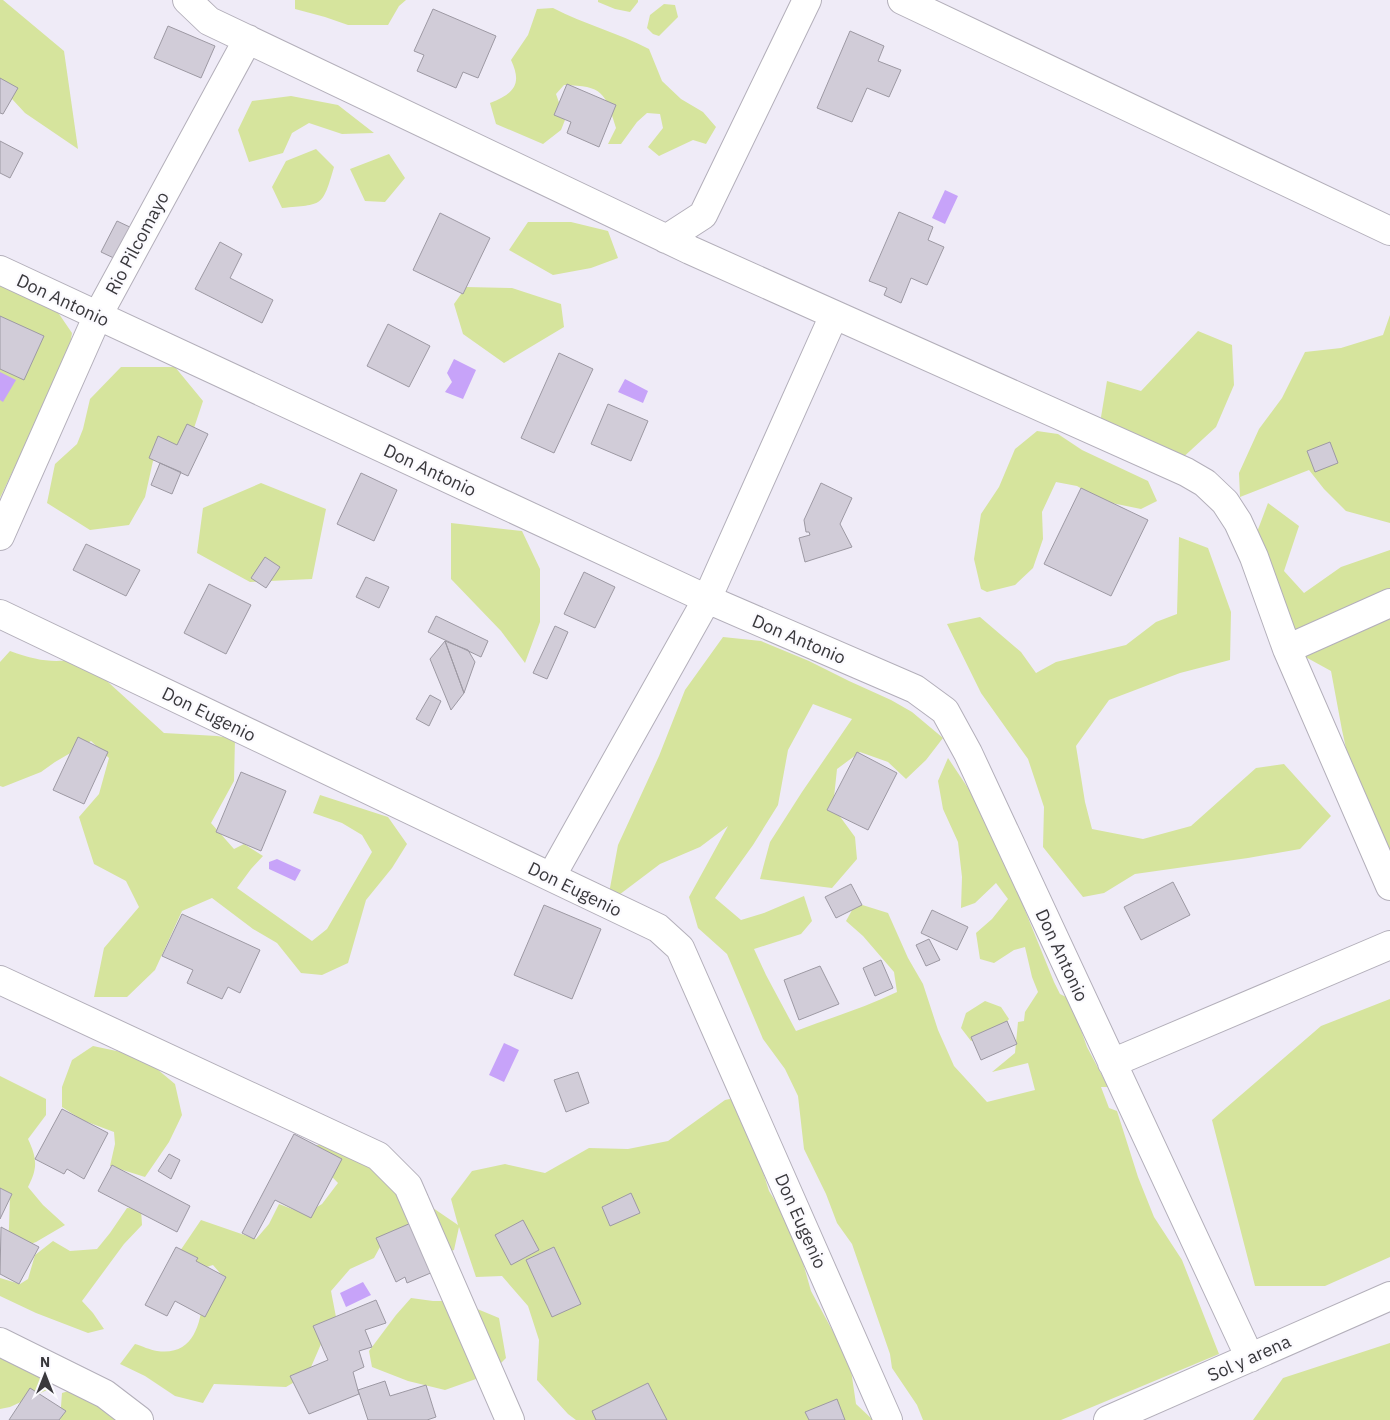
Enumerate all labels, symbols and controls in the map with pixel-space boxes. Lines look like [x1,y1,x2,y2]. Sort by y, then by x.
street label: Rio Pilcomayo [100,187,174,299]
street label: Don Antonio [13,269,113,331]
street label: Don Antonio [380,439,480,501]
street label: Don Antonio [749,609,849,669]
street label: Don Eugenio [158,681,260,747]
street label: Don Eugenio [524,856,626,922]
street label: Don Antonio [1031,905,1093,1005]
street label: Don Eugenio [770,1170,832,1272]
street label: Sol y arena [1204,1329,1295,1387]
north arrow [20,1350,70,1400]
text: N [40,1353,50,1371]

